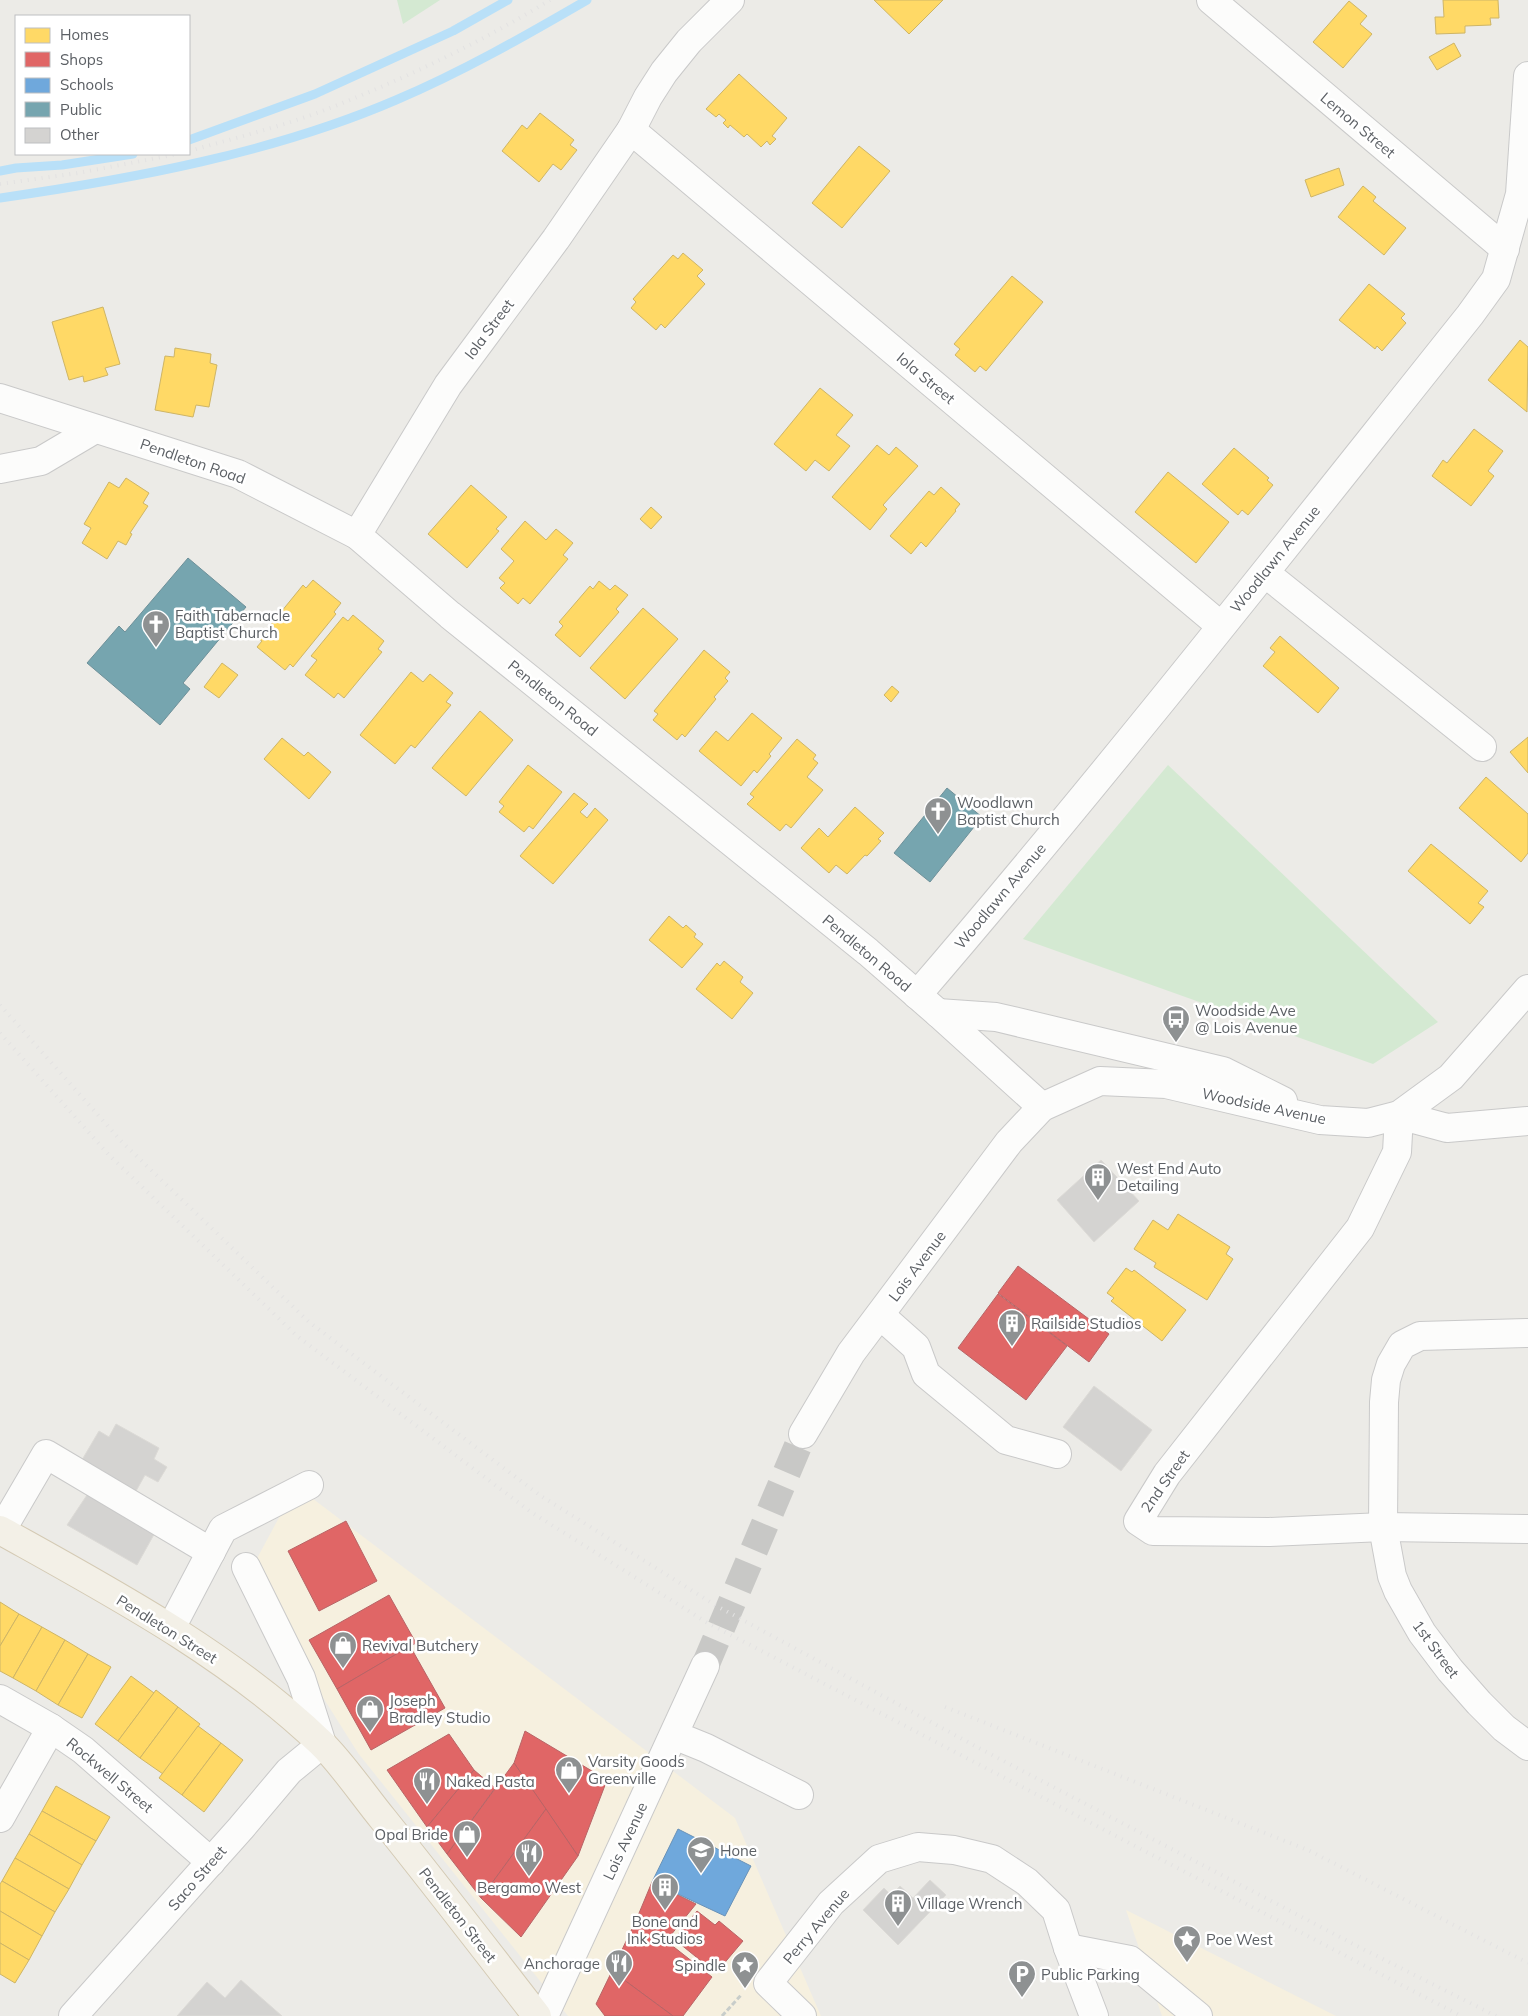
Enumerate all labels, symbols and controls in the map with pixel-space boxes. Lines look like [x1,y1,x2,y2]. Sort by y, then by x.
legend [15,15,190,155]
text: Homes [60,25,109,44]
text: Shops [60,50,103,69]
text: Schools [60,75,114,94]
street label: Lemon Street [1317,88,1399,162]
text: Public [60,100,102,119]
text: Other [60,125,100,144]
street label: Iola Street [460,295,518,363]
street label: Iola Street [893,348,959,408]
street label: Pendleton Road [138,434,248,488]
street label: Woodlawn Avenue [1226,502,1324,616]
place label: Faith Tabernacle Baptist Church [175,606,290,642]
church icon: Faith Tabernacle Baptist Church [141,609,171,648]
street label: Pendleton Road [504,656,602,740]
place label: Woodlawn Baptist Church [957,793,1060,829]
church icon: Woodlawn Baptist Church [923,796,953,835]
street label: Woodlawn Avenue [950,839,1050,953]
street label: Pendleton Road [819,910,915,996]
place label: Woodside Ave @ Lois Avenue [1195,1001,1297,1037]
bus stop icon: Woodside Ave @ Lois Avenue [1161,1004,1191,1043]
street label: Woodside Avenue [1200,1084,1328,1128]
place label: West End Auto Detailing [1117,1159,1221,1195]
building icon: West End Auto Detailing [1083,1162,1113,1201]
street label: Lois Avenue [884,1227,950,1305]
building icon: Railside Studios [997,1308,1027,1347]
place label: Railside Studios [1031,1314,1141,1333]
street label: 2nd Street [1137,1446,1193,1516]
street label: Pendleton Street [113,1590,221,1668]
street label: 1st Street [1409,1616,1463,1682]
shop icon: Revival Butchery [328,1630,358,1669]
place label: Revival Butchery [362,1636,478,1655]
place label: Joseph Bradley Studio [389,1691,490,1727]
shop icon: Joseph Bradley Studio [355,1694,385,1733]
street label: Rockwell Street [63,1733,157,1817]
place label: Varsity Goods Greenville [588,1752,685,1788]
shop icon: Varsity Goods Greenville [554,1755,584,1794]
restaurant icon: Naked Pasta [412,1766,442,1805]
place label: Naked Pasta [446,1772,535,1791]
street label: Lois Avenue [599,1799,651,1883]
shop icon: Opal Bride [452,1819,482,1858]
place label: Opal Bride [375,1825,448,1844]
school or university icon: Hone [686,1835,716,1874]
restaurant icon: Bergamo West [514,1838,544,1877]
place label: Hone [720,1841,757,1860]
street label: Saco Street [164,1842,230,1914]
street label: Pendleton Street [415,1864,501,1966]
building icon: Bone and Ink Studios [650,1872,680,1911]
place label: Bergamo West [477,1878,581,1897]
street label: Perry Avenue [779,1884,853,1968]
building icon: Village Wrench [883,1888,913,1927]
place label: Village Wrench [917,1894,1023,1913]
place label: Bone and Ink Studios [627,1912,703,1948]
place icon: Poe West [1172,1924,1202,1963]
place label: Poe West [1206,1930,1273,1949]
restaurant icon: Anchorage [604,1948,634,1987]
place icon: Spindle [730,1950,760,1989]
place label: Anchorage [524,1954,600,1973]
place label: Spindle [675,1956,726,1975]
parking icon: Public Parking [1007,1959,1037,1998]
place label: Public Parking [1041,1965,1140,1984]

